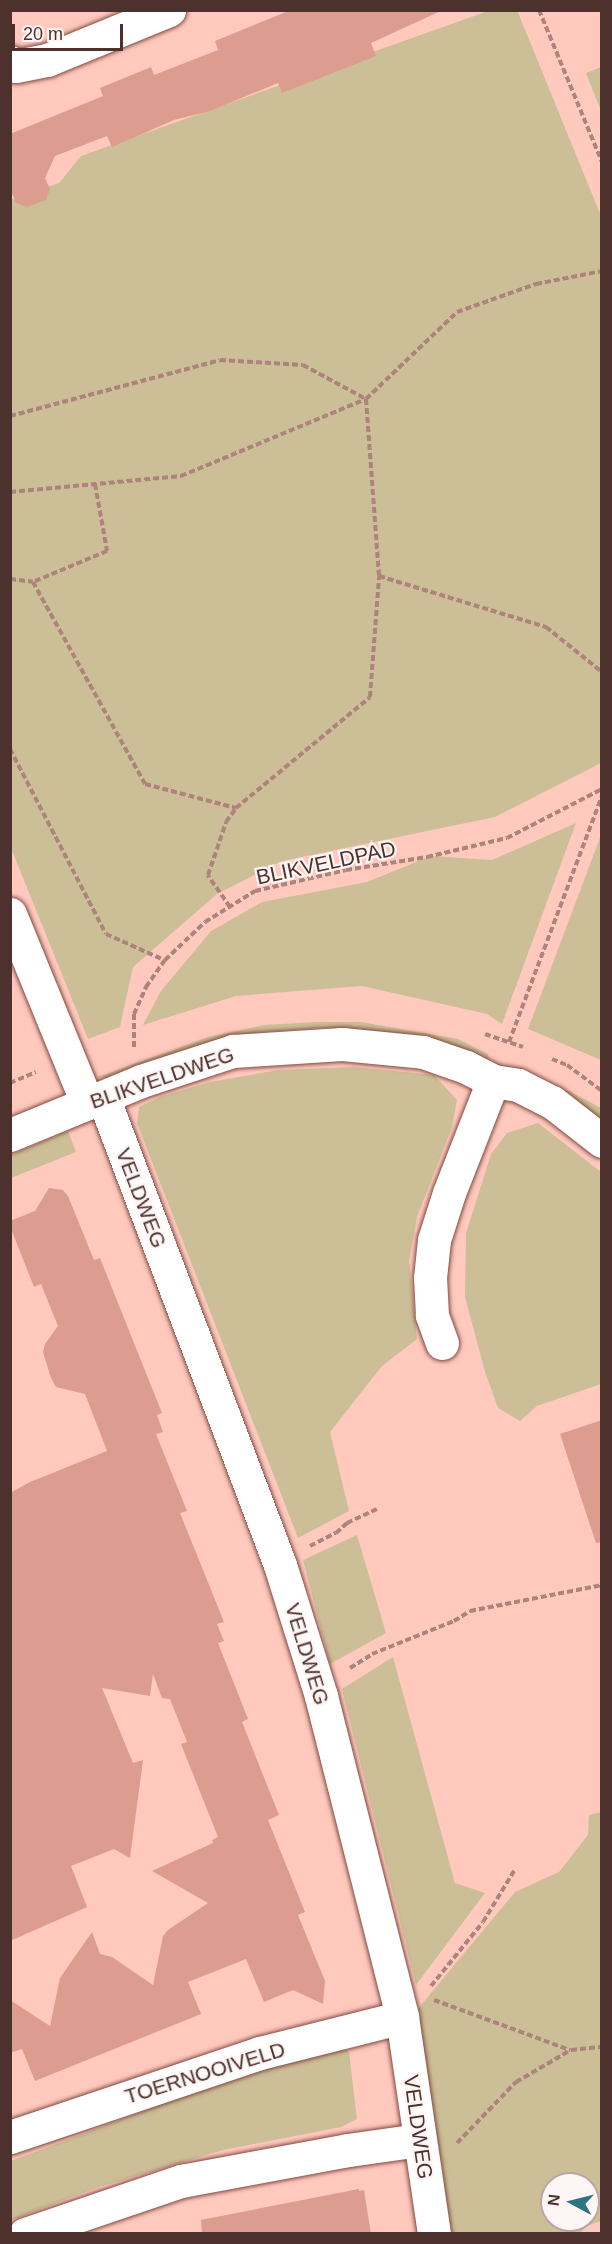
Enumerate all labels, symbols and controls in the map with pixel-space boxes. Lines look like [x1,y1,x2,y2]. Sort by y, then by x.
scale bar [15,12,126,50]
text: 20 m [23,24,63,44]
street label: BLIKVELDPAD [254,836,398,890]
street label: BLIKVELDWEG [87,1042,237,1114]
street label: VELDWEG [110,1144,172,1252]
street label: VELDWEG [280,1600,334,1708]
street label: TOERNOOIVELD [122,2037,288,2109]
street label: VELDWEG [398,2073,438,2181]
north arrow [540,2172,600,2232]
text: N [544,2193,563,2207]

